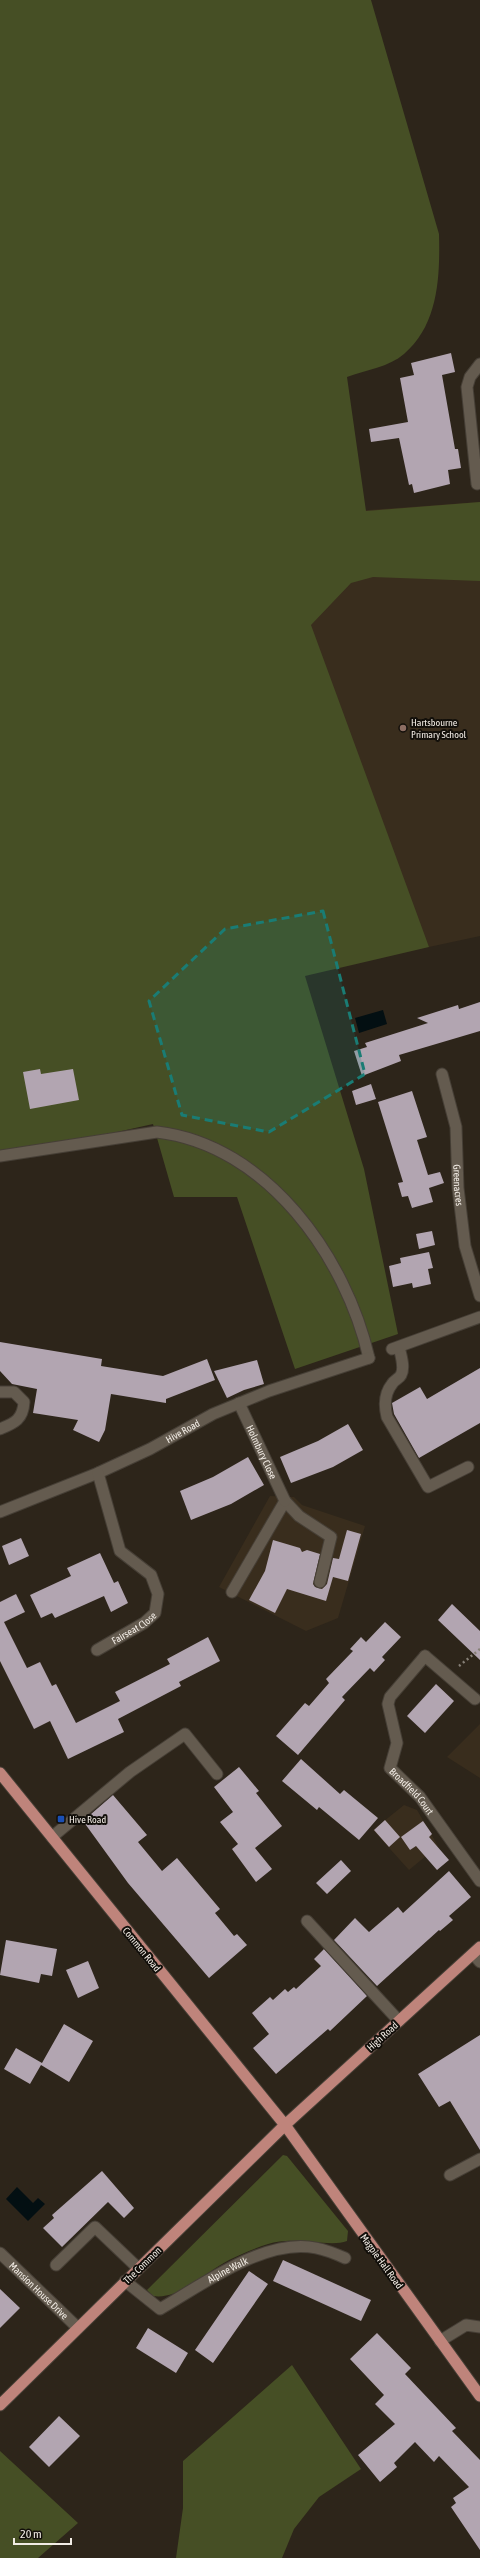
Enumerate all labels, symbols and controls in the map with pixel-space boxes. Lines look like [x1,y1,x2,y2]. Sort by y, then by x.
place label: Hartsbourne Primary School [411,717,467,740]
marker: Hartsbourne Primary School [398,723,408,733]
street label: Greenacres [451,1164,465,1207]
street label: Hive Road [164,1417,202,1445]
street label: Holmbury Close [244,1423,279,1481]
street label: Fairseat Close [110,1610,159,1646]
street label: Broadfield Court [387,1766,436,1817]
marker: Hive Road [56,1814,66,1824]
place label: Hive Road [69,1814,106,1825]
street label: Common Road [120,1925,163,1974]
street label: High Road [365,2019,400,2053]
street label: Magpie Hall Road [358,2232,405,2291]
street label: The Common [121,2245,164,2286]
street label: Alpine Walk [206,2255,250,2285]
street label: Mansion House Drive [7,2260,71,2322]
scale bar [14,2520,71,2546]
text: 20 m [20,2527,42,2541]

